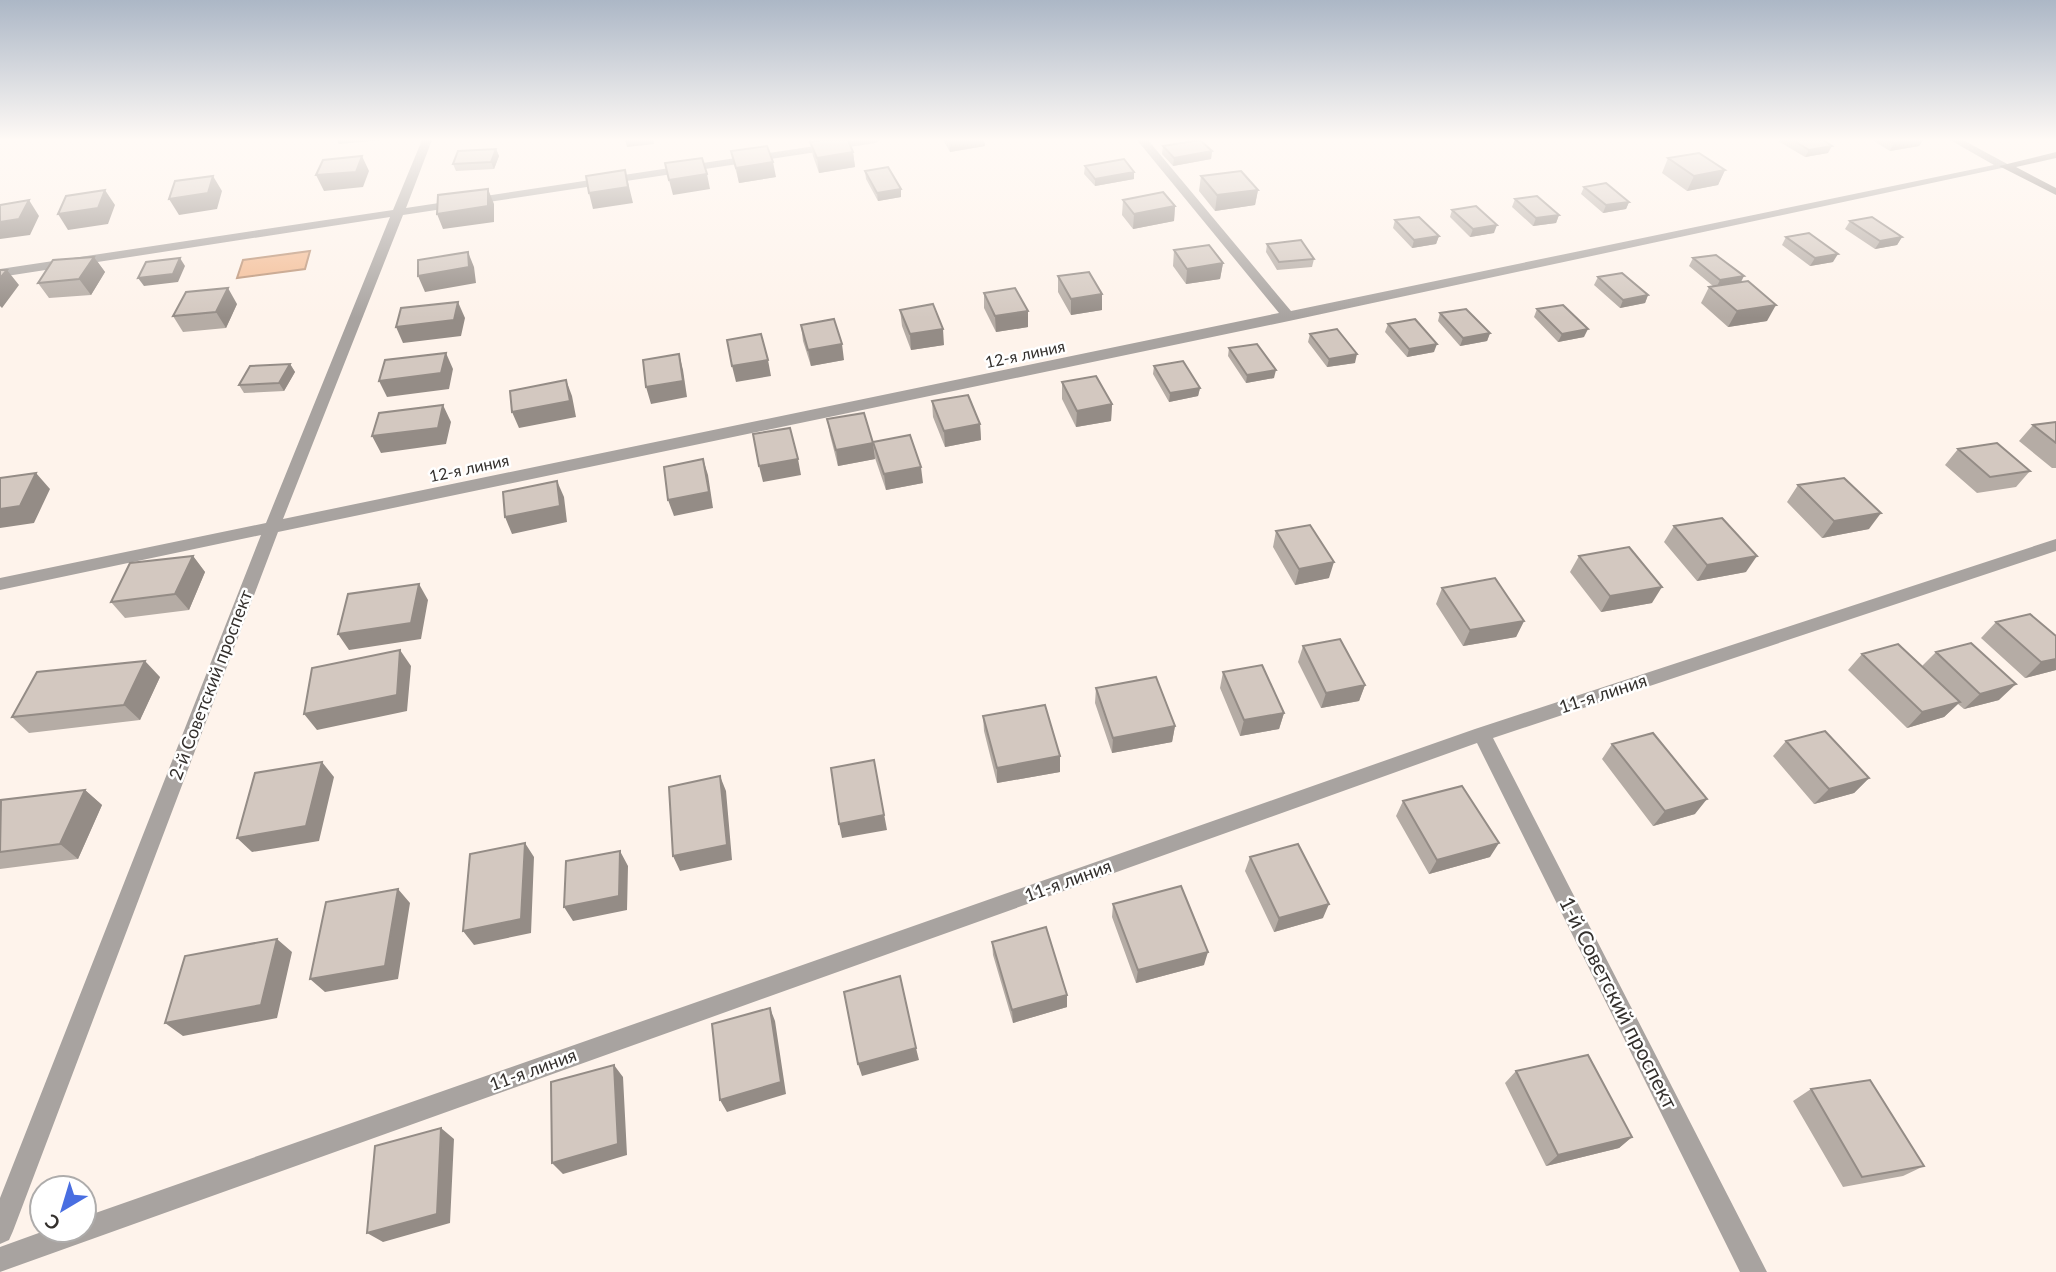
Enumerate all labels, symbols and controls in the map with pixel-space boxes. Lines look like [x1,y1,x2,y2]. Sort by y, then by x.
street label: 12-я линия [983,336,1067,371]
street label: 12-я линия [427,450,511,485]
street label: 2-й Советский проспект [164,587,256,783]
street label: 11-я линия [1556,668,1650,718]
street label: 11-я линия [1021,854,1114,906]
street label: 1-й Советский проспект [1555,892,1684,1113]
street label: 11-я линия [486,1043,579,1095]
north arrow [28,1174,98,1244]
text: С [40,1210,64,1236]

